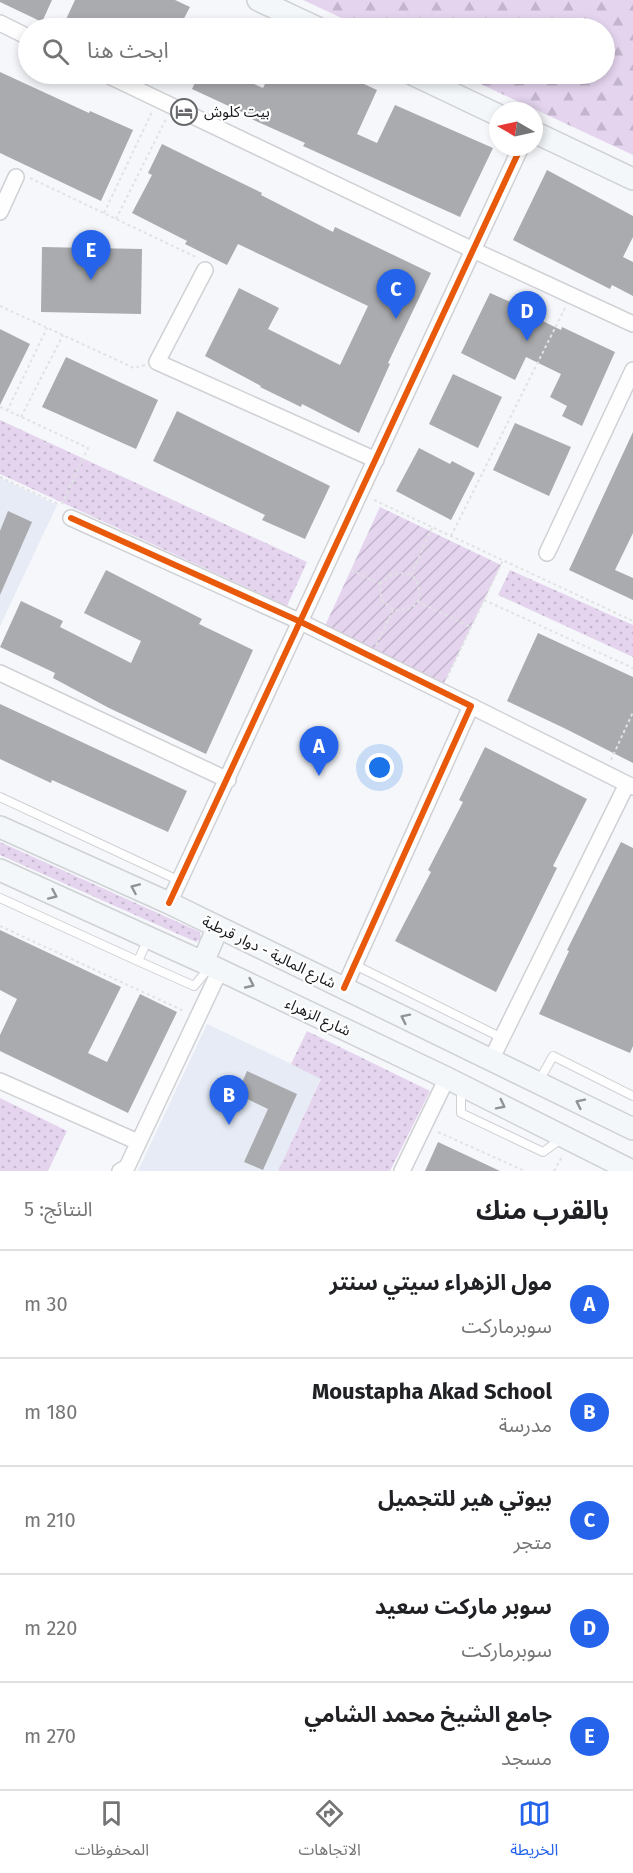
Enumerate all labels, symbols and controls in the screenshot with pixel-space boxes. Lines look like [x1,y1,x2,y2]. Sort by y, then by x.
search box [18,18,615,84]
icon: search [39,35,72,68]
text: ابحث هنا [87,37,169,64]
hotel icon: بيت كلوش [169,97,199,127]
north arrow [489,102,543,156]
place label: بيت كلوش [204,103,270,121]
pin: E [72,230,110,280]
pin: C [376,270,416,319]
pin: D [508,292,546,341]
pin: A [300,726,338,776]
your location [365,753,394,782]
one-way arrow [130,883,141,895]
one-way arrow [47,887,58,899]
street label: شارع المالية - دوار قرطبة [198,912,339,995]
one-way arrow [243,977,254,989]
street label: شارع الزهراء [281,994,354,1043]
one-way arrow [401,1013,412,1025]
pin: B [210,1076,248,1125]
one-way arrow [495,1098,506,1109]
one-way arrow [576,1099,587,1111]
text: بالقرب منك [476,1195,609,1226]
text: النتائج: 5 [24,1197,93,1221]
text: مول الزهراء سيتي سنتر [330,1269,552,1296]
text: 30 m [24,1292,68,1316]
text: A [584,1292,595,1316]
text: سوبرماركت [461,1314,552,1338]
text: Moustapha Akad School [312,1378,552,1405]
text: 180 m [24,1400,77,1424]
text: B [583,1400,596,1424]
text: مدرسة [499,1413,552,1437]
text: بيوتي هير للتجميل [378,1485,552,1512]
text: 210 m [24,1508,76,1532]
text: C [584,1508,595,1532]
text: متجر [513,1530,552,1554]
text: سوبر ماركت سعيد [375,1593,552,1620]
text: 220 m [24,1616,77,1640]
text: D [583,1616,596,1640]
text: سوبرماركت [461,1638,552,1662]
text: جامع الشيخ محمد الشامي [304,1701,552,1728]
text: 270 m [24,1724,76,1748]
text: E [584,1724,595,1748]
text: مسجد [501,1746,552,1770]
tab: المحفوظات [75,1797,149,1867]
tab: الاتجاهات [298,1797,361,1867]
tab: الخريطة [510,1797,558,1867]

